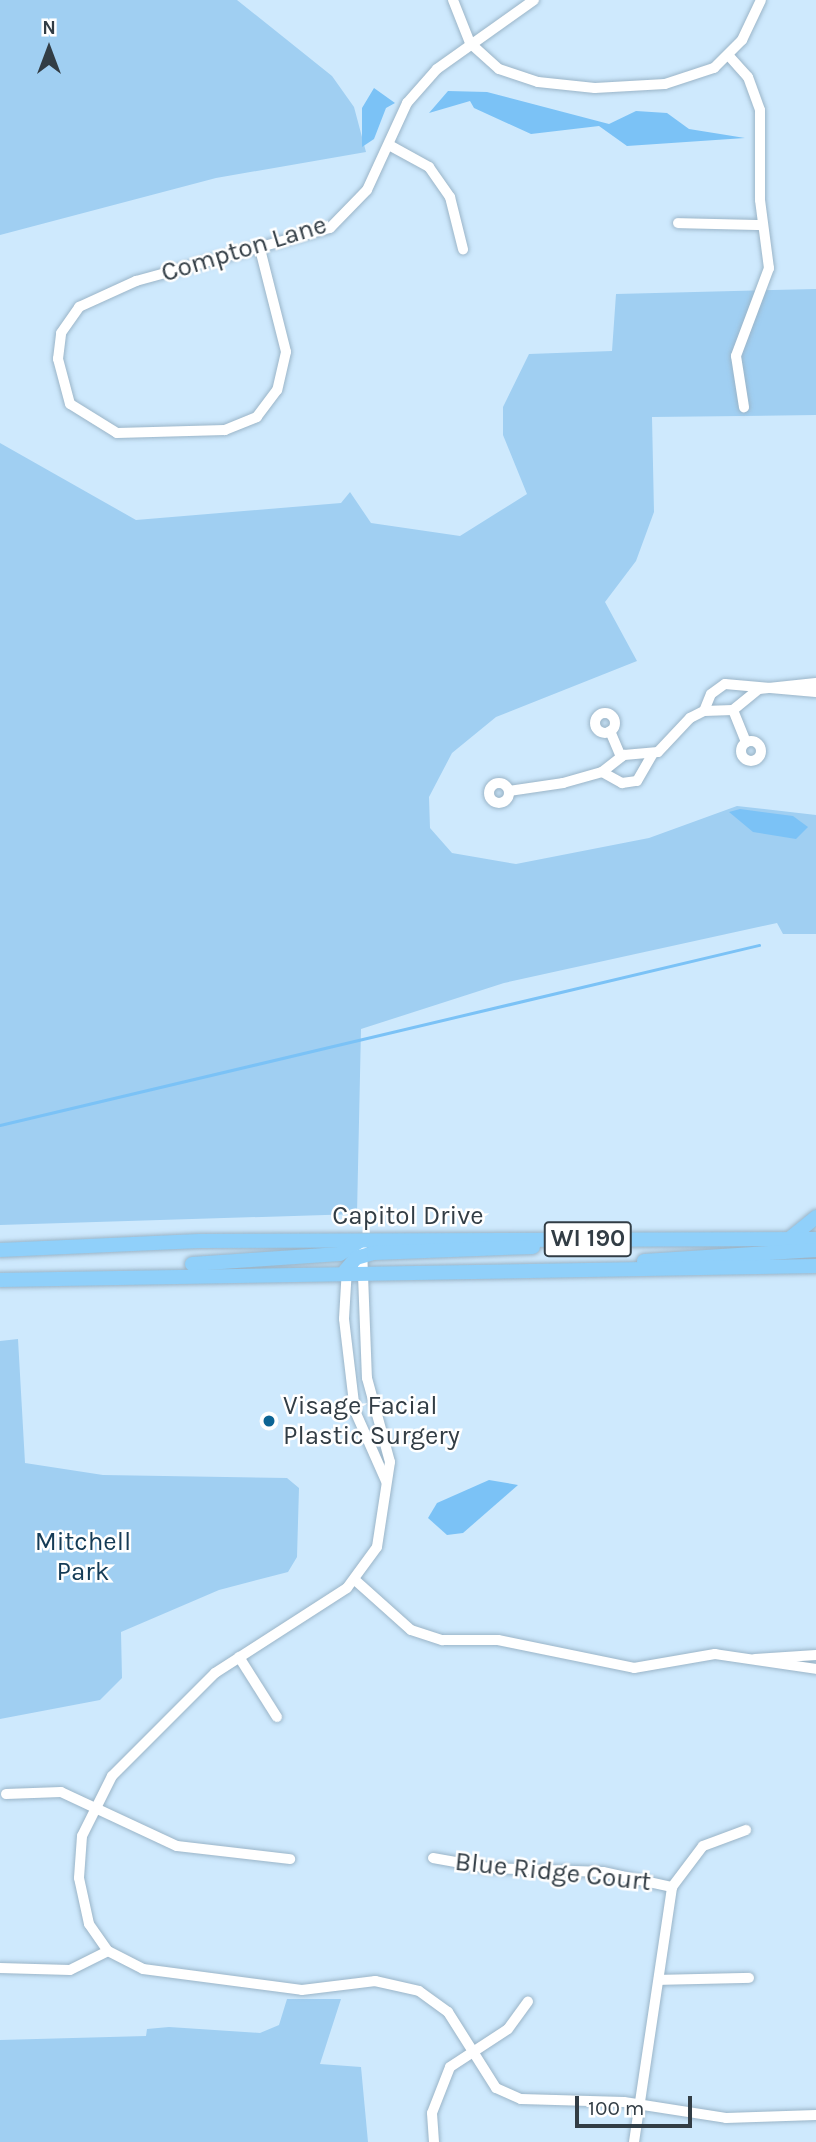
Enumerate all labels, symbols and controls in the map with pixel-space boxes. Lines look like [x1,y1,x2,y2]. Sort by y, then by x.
north arrow [14,14,84,84]
text: N [42,17,56,39]
street label: Compton Lane [158,209,330,289]
street label: Capitol Drive [332,1200,484,1232]
road number: WI 190 [542,1218,634,1260]
place label: Visage Facial Plastic Surgery [283,1390,460,1452]
marker: Visage Facial Plastic Surgery [261,1413,277,1429]
park label: Mitchell Park [35,1526,131,1588]
street label: Blue Ridge Court [453,1846,653,1898]
scale bar [578,2082,695,2126]
text: 100 m [588,2096,645,2120]

